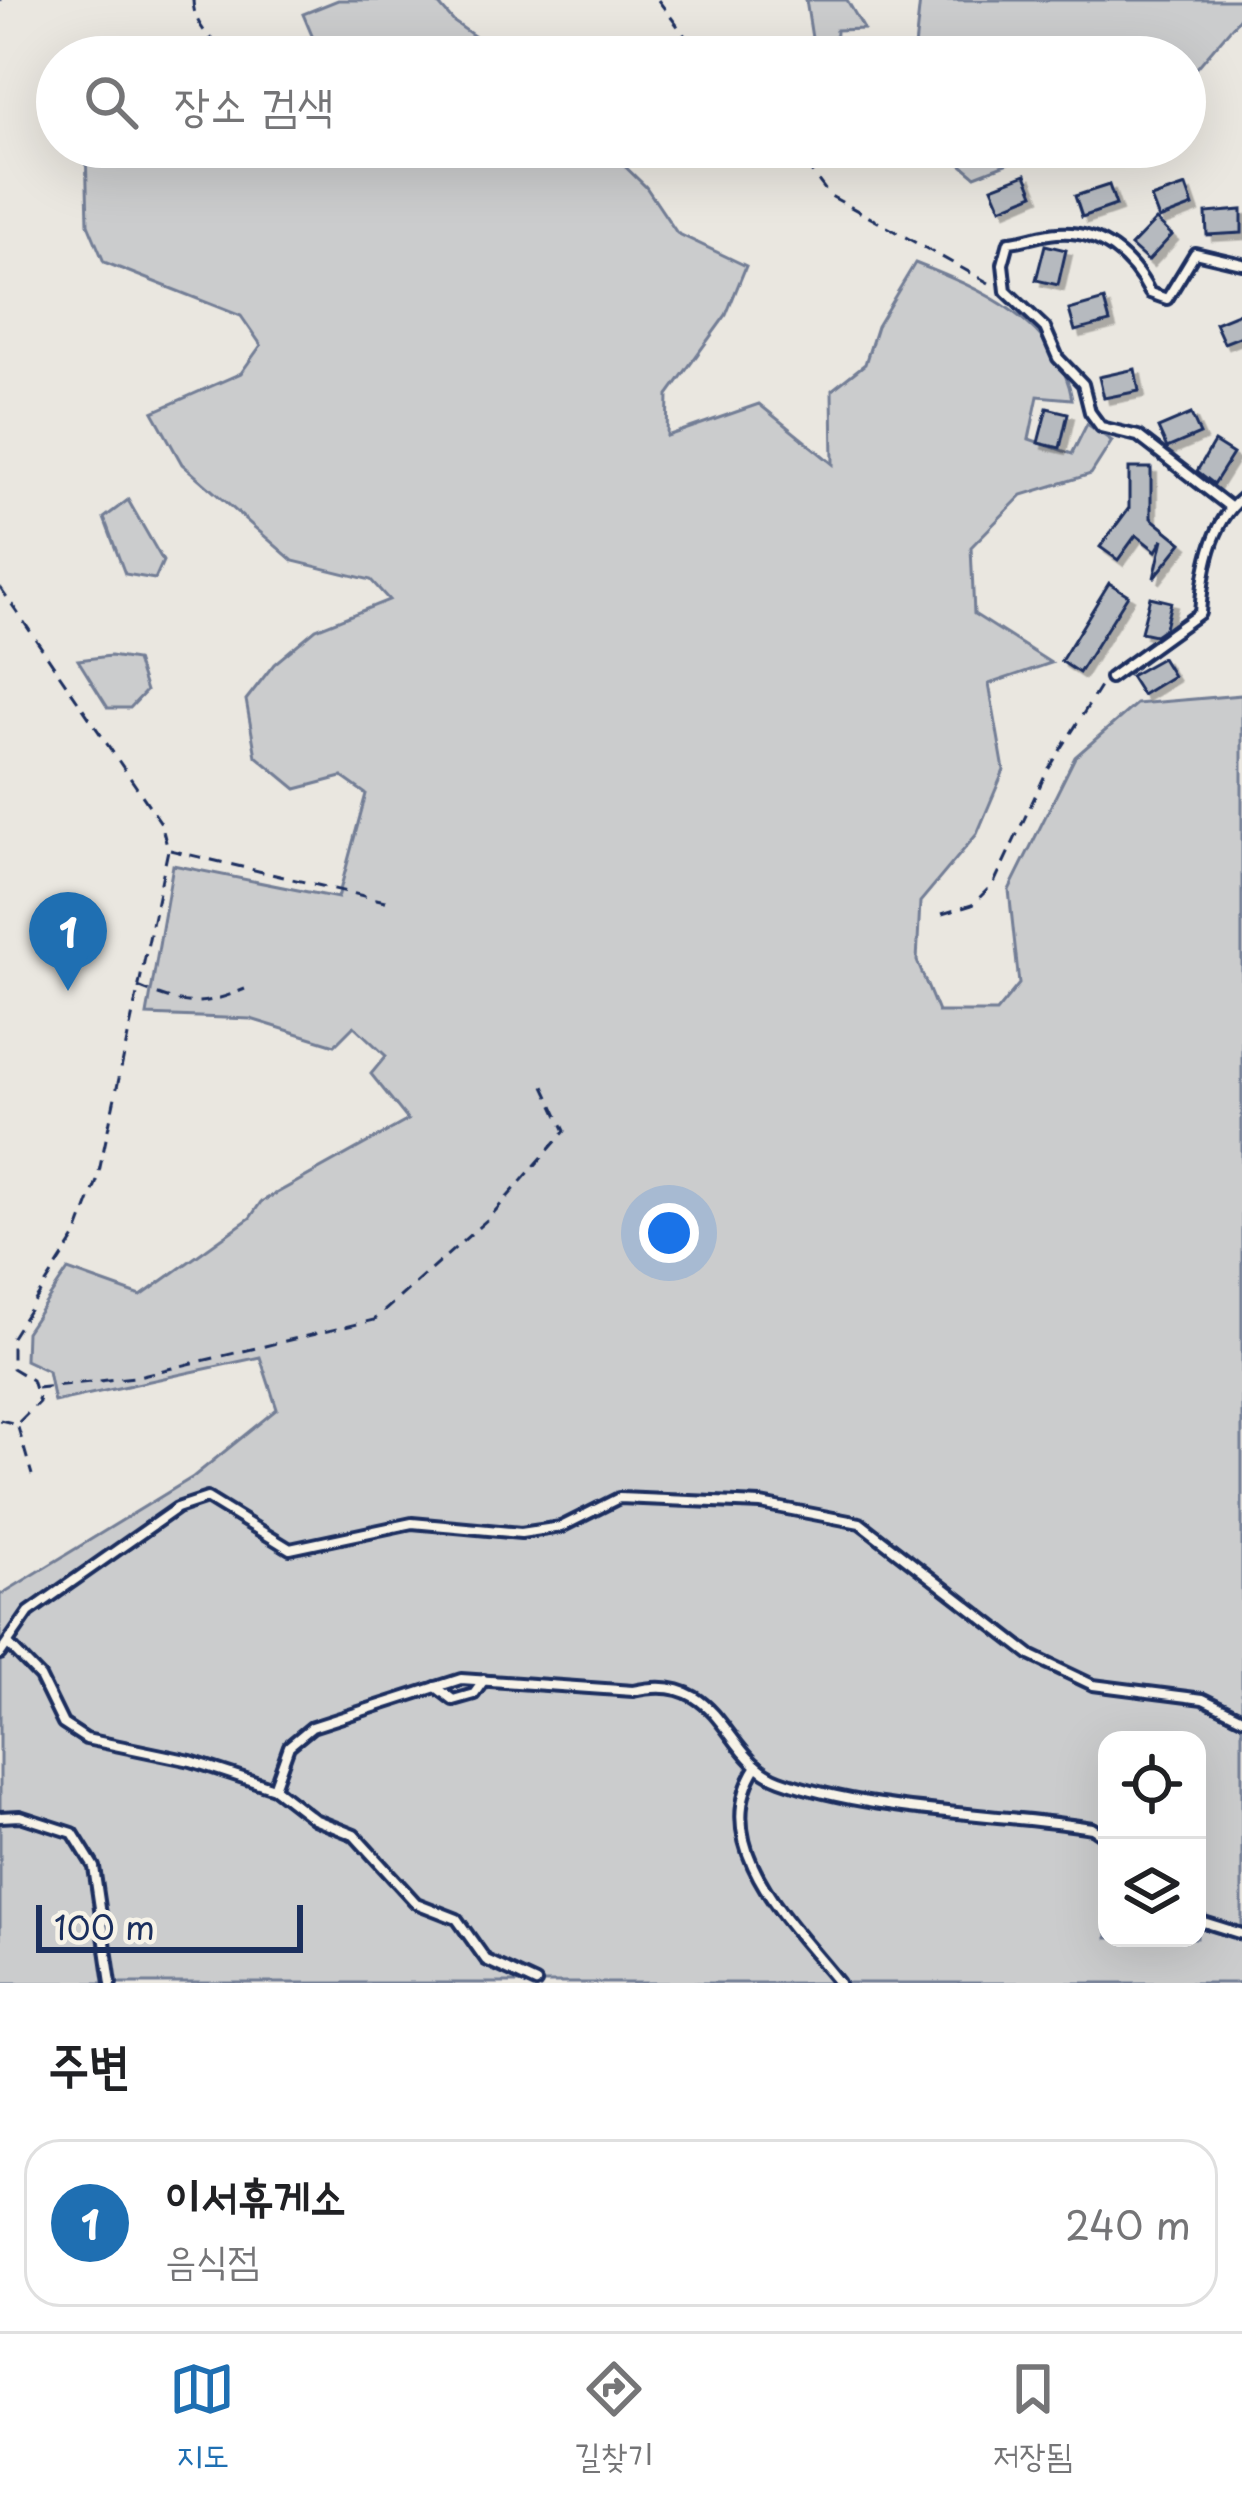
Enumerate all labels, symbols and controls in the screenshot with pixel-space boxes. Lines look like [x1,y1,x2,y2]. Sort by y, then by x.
search box [36,36,1206,168]
text: 장소 검색 [174,68,333,136]
icon: search [78,69,144,135]
pin: 1 [29,892,107,991]
your location [639,1203,699,1263]
map controls [1098,1731,1206,1947]
button: locate [1098,1731,1206,1839]
button: layers [1098,1839,1206,1947]
scale bar [36,1899,303,1952]
text: 100 m [54,1901,155,1951]
text: 주변 [48,2023,130,2100]
text: 이서휴게소 [165,2160,346,2228]
text: 1 [81,2194,99,2253]
text: 240 m [1065,2194,1191,2253]
text: 음식점 [165,2228,259,2287]
tab: 지도 [169,2356,235,2478]
tab: 길찾기 [574,2356,654,2478]
tab: 저장됨 [993,2356,1073,2478]

